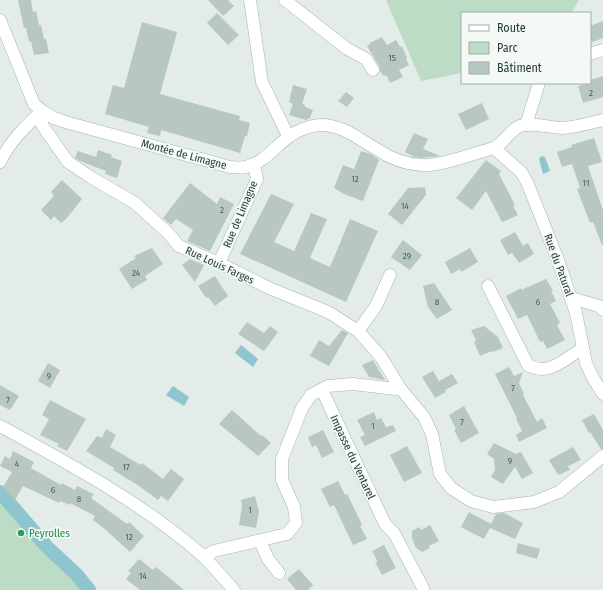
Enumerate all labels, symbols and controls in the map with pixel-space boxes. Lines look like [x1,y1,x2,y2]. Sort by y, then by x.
legend [461,12,591,84]
text: Route [497,21,526,35]
text: Parc [497,41,518,55]
house number: 15 [388,53,396,63]
text: Bâtiment [497,61,542,75]
house number: 2 [589,88,593,98]
street label: Montée de Limagne [140,137,228,172]
house number: 12 [351,174,359,184]
house number: 11 [583,178,589,188]
street label: Rue de Limagne [221,179,260,250]
house number: 14 [401,201,410,211]
house number: 2 [220,205,224,215]
street label: Rue du Patural [541,232,576,298]
street label: Rue Louis Farges [183,244,256,287]
house number: 29 [403,251,411,261]
house number: 24 [132,268,141,278]
house number: 8 [435,297,440,307]
house number: 6 [536,297,541,307]
house number: 9 [47,371,51,381]
house number: 7 [511,383,515,393]
house number: 7 [6,395,10,405]
street label: Impasse du Ventarel [327,413,378,501]
house number: 7 [460,417,464,427]
house number: 1 [371,421,375,431]
house number: 9 [508,456,512,466]
house number: 4 [15,459,20,469]
house number: 17 [122,462,130,472]
house number: 6 [51,485,56,495]
house number: 8 [77,494,82,504]
house number: 1 [248,505,252,515]
place label: Peyrolles [29,527,70,540]
marker: Peyrolles [16,528,26,538]
house number: 12 [125,532,133,542]
house number: 14 [139,571,148,581]

